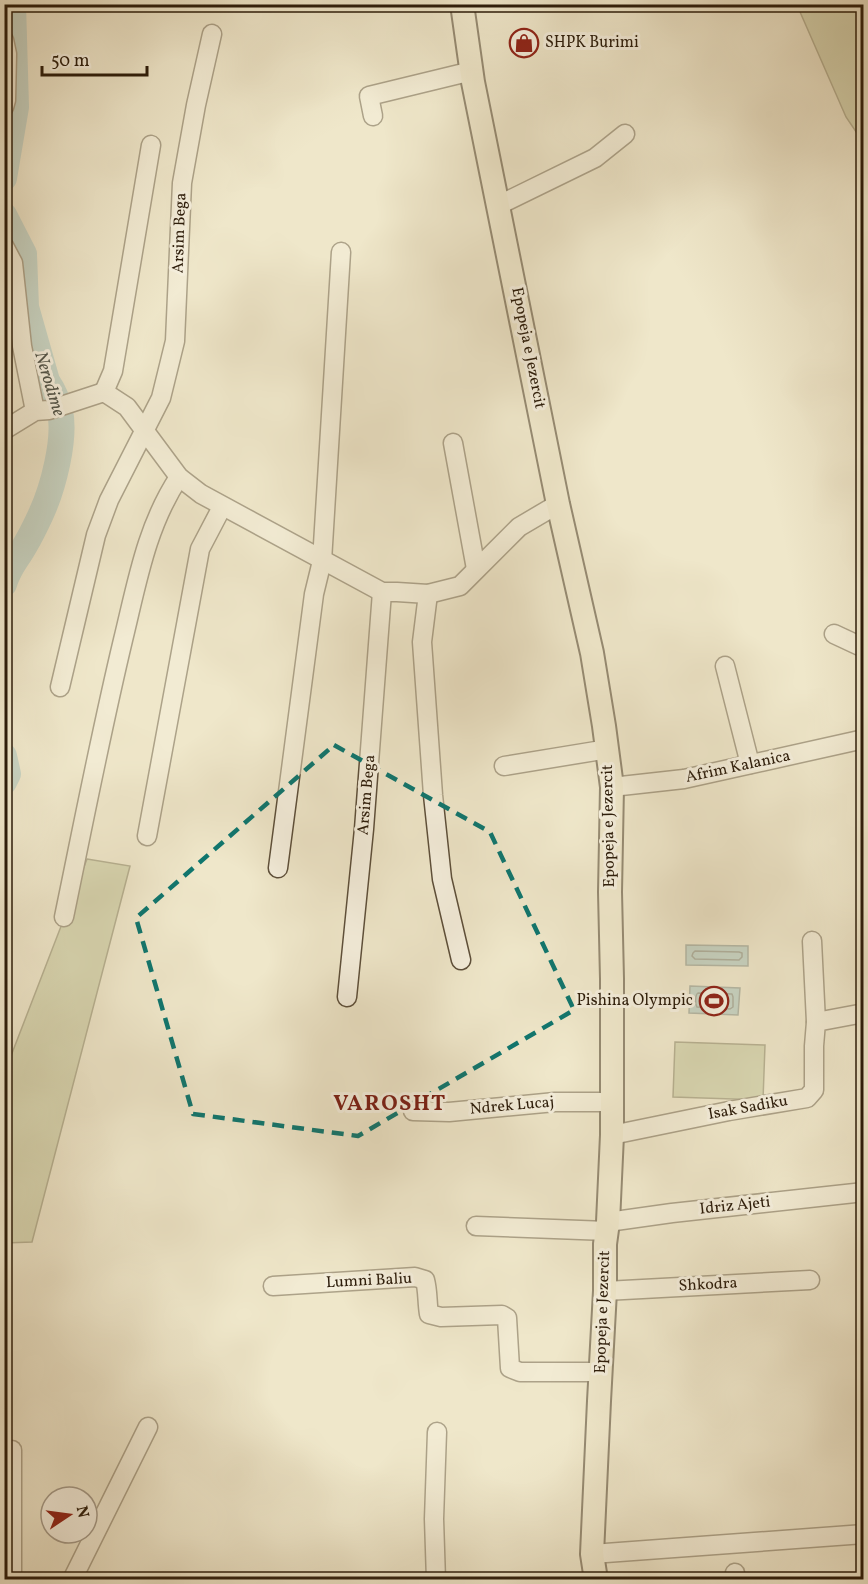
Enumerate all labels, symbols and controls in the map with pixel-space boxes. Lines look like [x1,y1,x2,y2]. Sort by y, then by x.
shop icon: SHPK Burimi [508,27,540,59]
place label: SHPK Burimi [545,32,639,54]
scale bar [42,39,147,77]
text: 50 m [51,49,90,74]
street label: Arsim Bega [168,192,192,274]
street label: Epopeja e Jezercit [505,285,551,411]
water label: Nerodime [27,349,71,420]
street label: Afrim Kalanica [684,745,792,789]
street label: Arsim Bega [353,754,381,836]
street label: Epopeja e Jezercit [597,764,621,888]
sports icon: Pishina Olympic [698,985,730,1017]
place label: Pishina Olympic [577,990,693,1012]
district label: VAROSHT [333,1089,447,1120]
street label: Isak Sadiku [706,1090,790,1126]
street label: Ndrek Lucaj [469,1091,555,1121]
street label: Idriz Ajeti [699,1191,772,1221]
street label: Epopeja e Jezercit [590,1250,616,1374]
street label: Lumni Baliu [325,1268,413,1294]
street label: Shkodra [678,1272,738,1298]
north arrow [39,1485,99,1545]
text: N [70,1504,94,1521]

